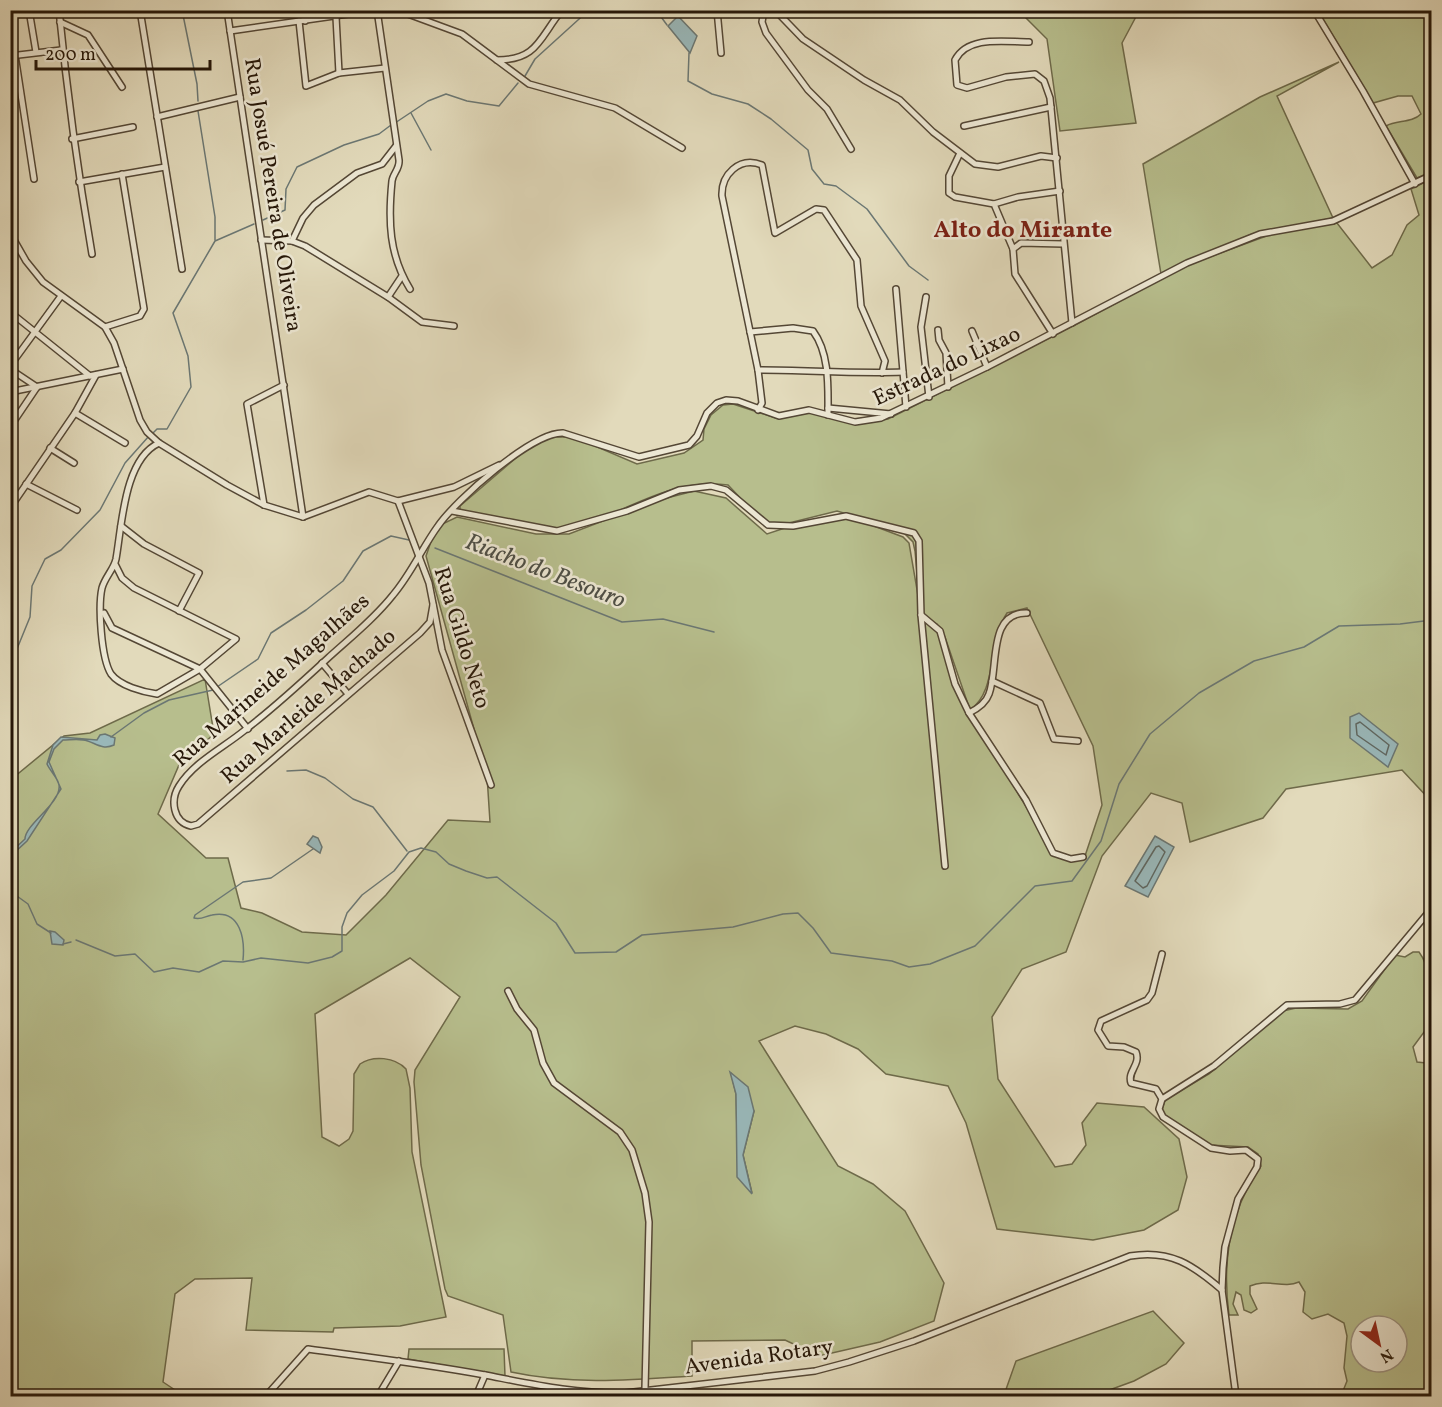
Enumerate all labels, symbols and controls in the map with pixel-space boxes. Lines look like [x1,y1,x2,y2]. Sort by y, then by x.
scale bar [36,33,210,71]
text: 200 m [45,43,96,68]
street label: Rua Josué Pereira de Oliveira [235,56,309,334]
district label: Alto do Mirante [934,214,1112,248]
street label: Estrada do Lixao [868,319,1026,415]
water label: Riacho do Besouro [460,526,630,618]
street label: Rua Gildo Neto [425,563,497,713]
street label: Rua Marineide Magalhães [167,587,377,775]
street label: Rua Marleide Machado [215,622,403,792]
north arrow [1349,1314,1409,1374]
street label: Avenida Rotary [683,1332,835,1384]
text: N [1375,1343,1397,1367]

